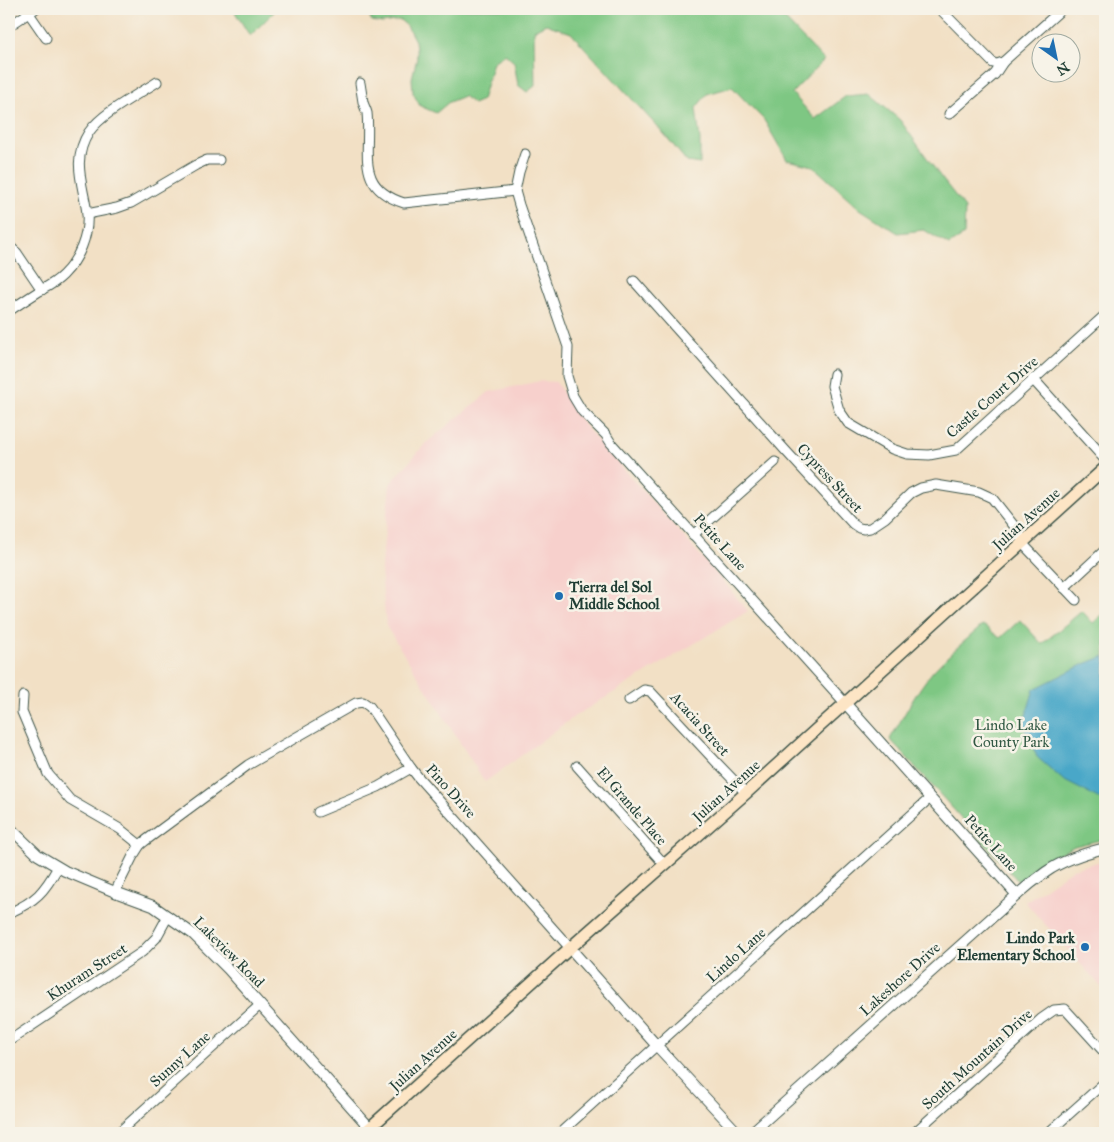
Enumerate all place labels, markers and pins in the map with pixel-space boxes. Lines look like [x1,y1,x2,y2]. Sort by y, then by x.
place label: Tierra del Sol Middle School [568,578,661,613]
marker: Tierra del Sol Middle School [553,590,565,602]
place label: Lindo Park Elementary School [957,929,1076,965]
marker: Lindo Park Elementary School [1079,941,1091,953]

